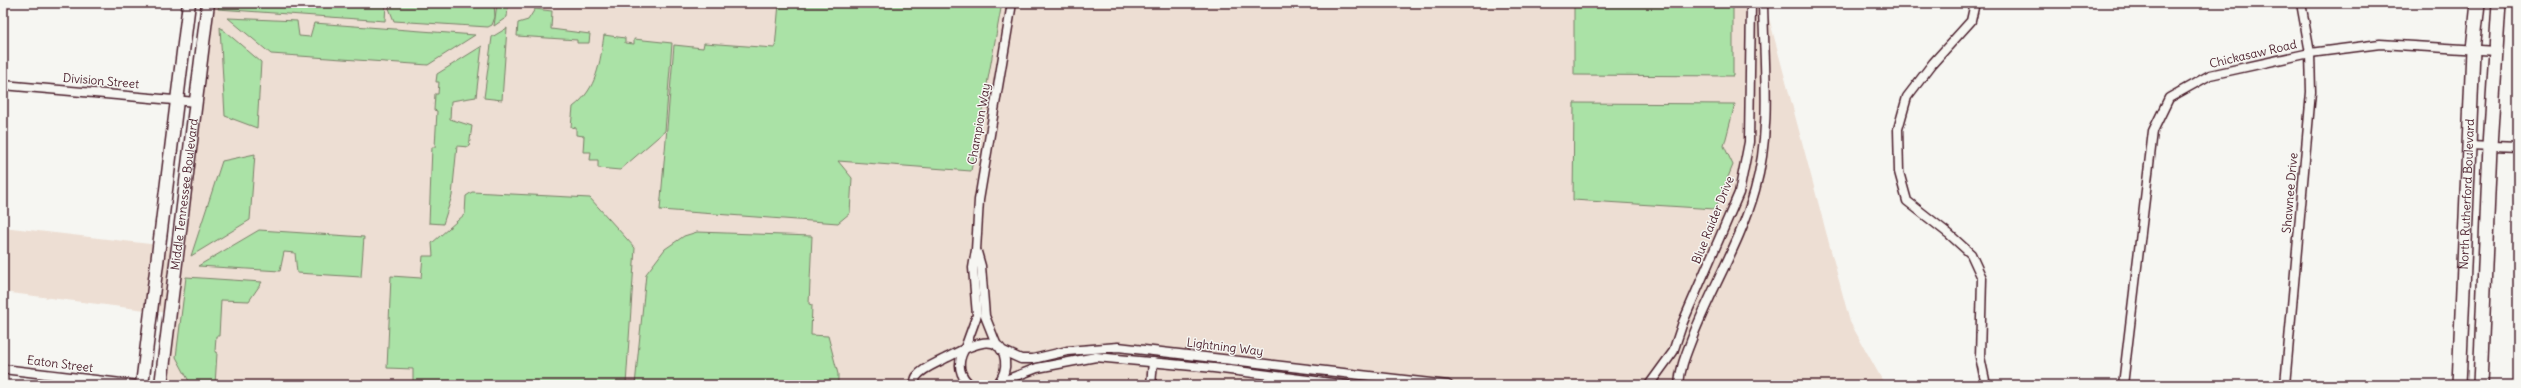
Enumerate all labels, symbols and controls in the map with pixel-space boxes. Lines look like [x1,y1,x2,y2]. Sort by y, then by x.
street label: Chickasaw Road [2208,36,2298,71]
street label: Division Street [62,70,140,91]
street label: Champion Way [964,82,993,166]
street label: Middle Tennessee Boulevard [167,118,201,271]
street label: North Rutherford Boulevard [2456,118,2477,270]
street label: Shawnee Drive [2278,152,2301,234]
street label: Blue Raider Drive [1688,174,1737,266]
street label: Lightning Way [1186,334,1264,359]
street label: Eaton Street [26,352,94,375]

